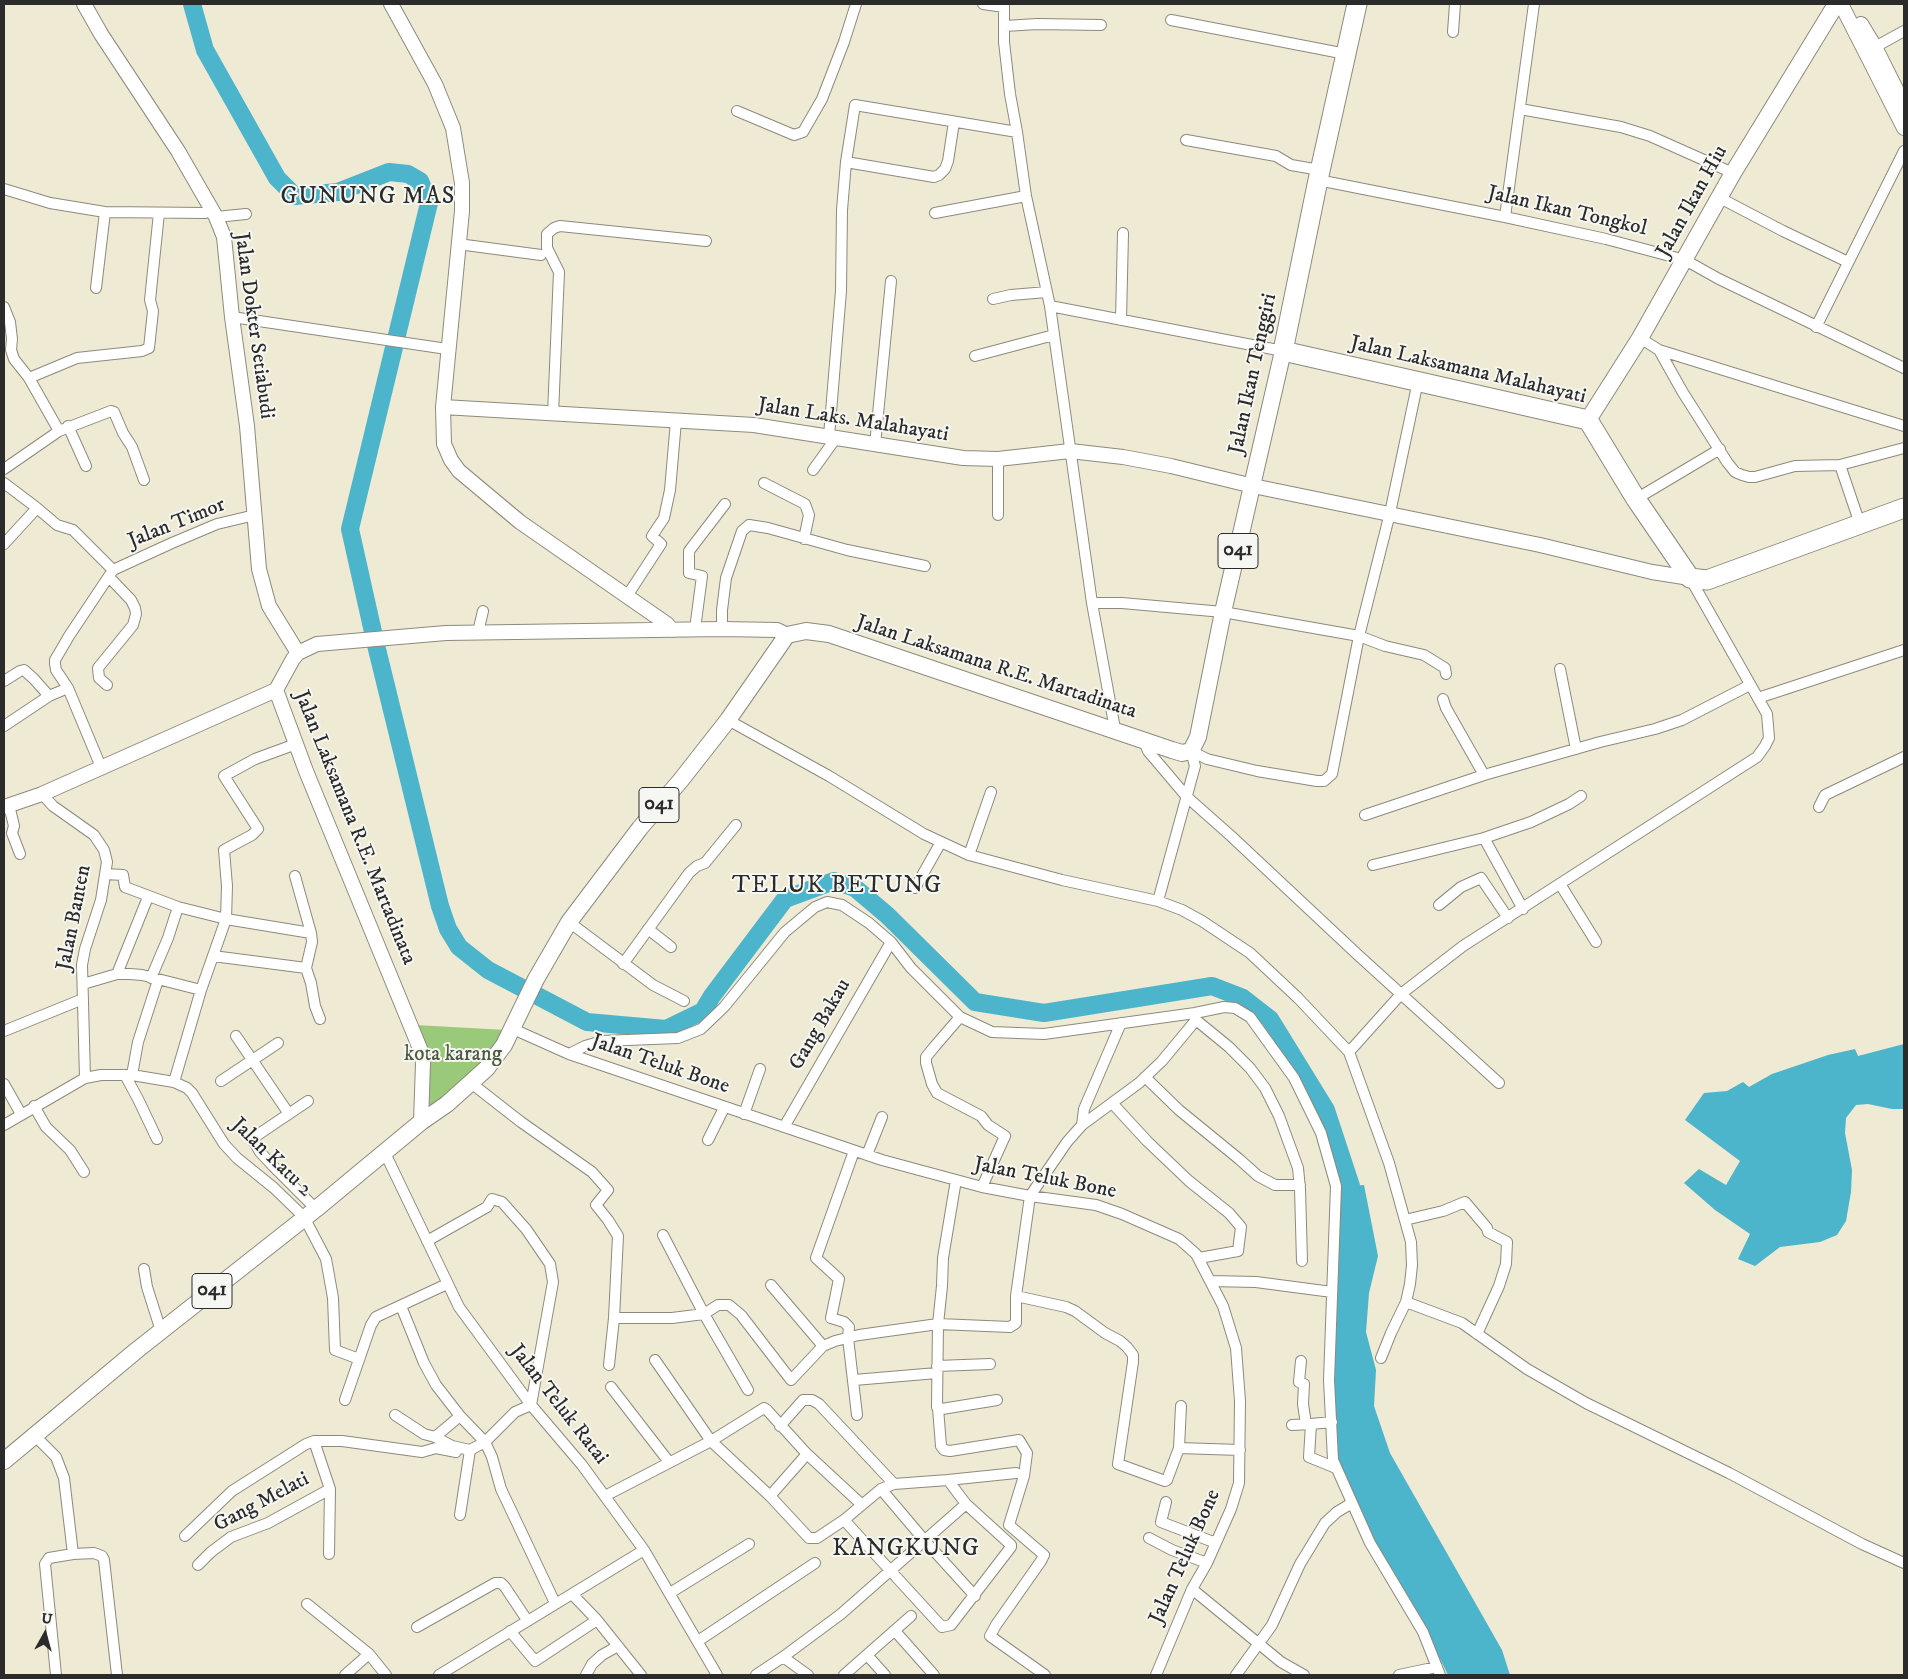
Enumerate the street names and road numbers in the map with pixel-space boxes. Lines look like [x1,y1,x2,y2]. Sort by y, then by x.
street label: Jalan Ikan Hiu [1652,142,1734,262]
street label: Jalan Ikan Tongkol [1485,181,1649,243]
street label: Jalan Dokter Setiabudi [227,231,279,421]
street label: Jalan Ikan Tenggiri [1225,291,1283,457]
street label: Jalan Laksamana Malahayati [1348,332,1588,410]
street label: Jalan Laks. Malahayati [756,393,950,449]
street label: Jalan Timor [125,493,229,555]
road number: 041 [1218,534,1258,568]
street label: Jalan Laksamana R.E. Martadinata [853,611,1139,725]
street label: Jalan Laksamana R.E. Martadinata [287,687,421,969]
road number: 041 [639,788,679,822]
street label: Jalan Banten [52,863,98,973]
street label: Gang Bakau [785,975,857,1075]
street label: Jalan Teluk Bone [588,1030,732,1100]
street label: Jalan Katu 2 [225,1113,317,1203]
street label: Jalan Teluk Bone [972,1153,1118,1205]
road number: 041 [192,1274,232,1308]
street label: Jalan Teluk Ratai [503,1340,613,1470]
street label: Gang Melati [210,1467,314,1539]
street label: Jalan Teluk Bone [1145,1486,1227,1628]

